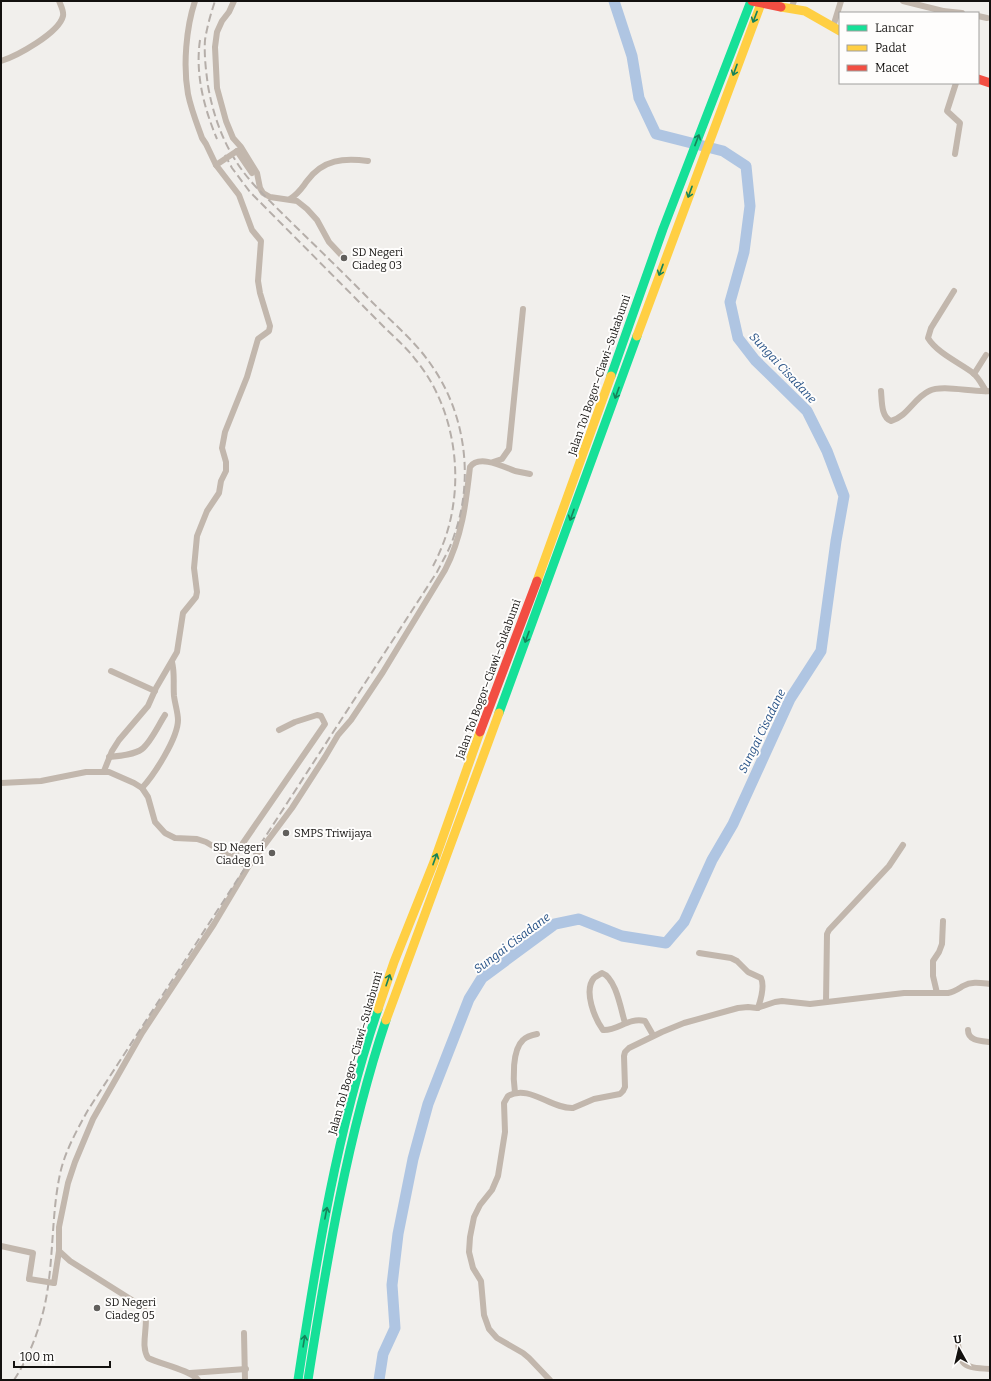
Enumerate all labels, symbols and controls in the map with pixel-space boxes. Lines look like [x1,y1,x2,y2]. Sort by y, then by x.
one-way arrow [751,11,759,23]
legend [839,12,979,84]
text: Lancar [875,21,914,35]
text: Padat [875,41,907,55]
text: Macet [875,61,910,75]
one-way arrow [731,64,739,76]
one-way arrow [694,135,702,147]
one-way arrow [686,185,693,198]
place label: SD Negeri Ciadeg 03 [352,246,404,272]
marker: SD Negeri Ciadeg 03 [339,253,349,263]
one-way arrow [657,264,664,277]
street label: Jalan Tol Bogor–Ciawi–Sukabumi [565,292,633,458]
water label: Sungai Cisadane [747,330,819,406]
one-way arrow [613,386,620,399]
one-way arrow [568,508,576,520]
street label: Jalan Tol Bogor–Ciawi–Sukabumi [453,597,524,762]
one-way arrow [523,630,531,642]
water label: Sungai Cisadane [736,687,788,775]
place label: SMPS Triwijaya [294,827,372,840]
marker: SMPS Triwijaya [281,828,291,838]
place label: SD Negeri Ciadeg 01 [213,841,265,867]
marker: SD Negeri Ciadeg 01 [267,848,277,858]
one-way arrow [431,853,439,865]
water label: Sungai Cisadane [471,910,553,976]
street label: Jalan Tol Bogor–Ciawi–Sukabumi [326,969,385,1137]
one-way arrow [385,973,392,986]
one-way arrow [322,1207,330,1220]
place label: SD Negeri Ciadeg 05 [105,1296,157,1322]
marker: SD Negeri Ciadeg 05 [92,1303,102,1313]
north arrow [939,1329,979,1369]
text: U [953,1333,963,1347]
one-way arrow [300,1335,308,1348]
scale bar [14,1343,110,1369]
text: 100 m [20,1350,55,1364]

